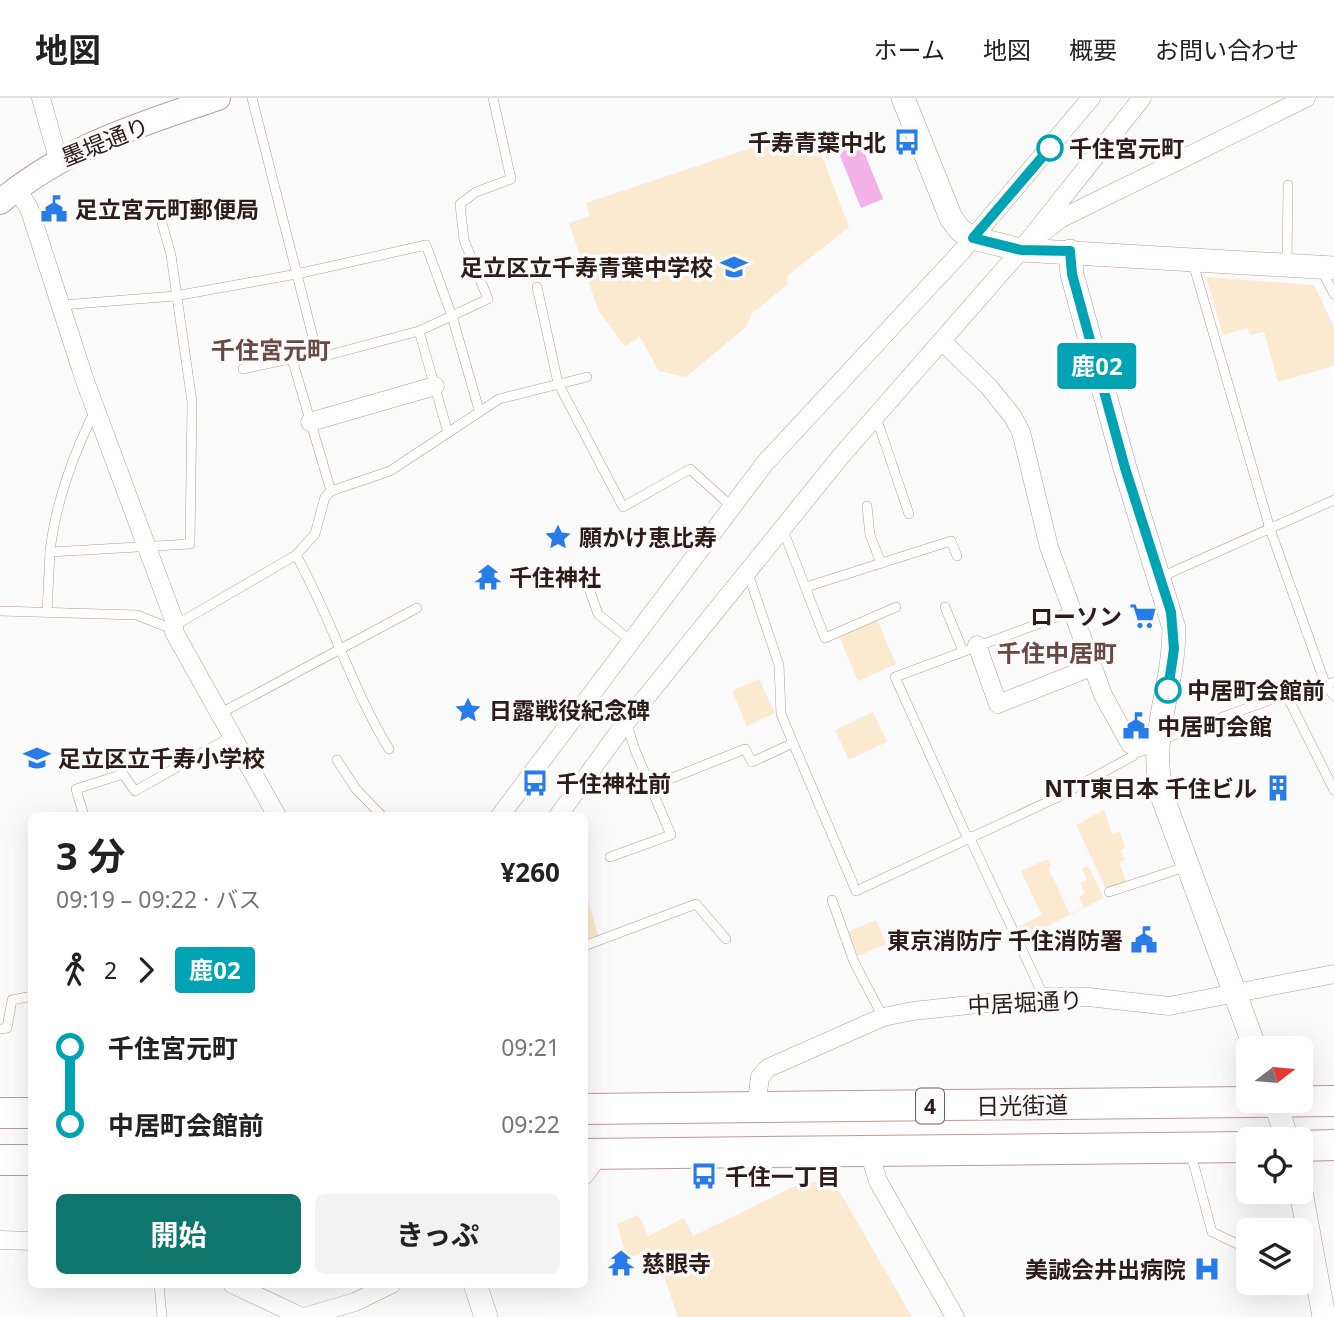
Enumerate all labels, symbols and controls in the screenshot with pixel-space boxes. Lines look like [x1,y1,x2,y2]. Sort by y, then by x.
text: 地図 [35,27,101,72]
text: ホーム [874,33,945,66]
text: 地図 [983,33,1031,66]
text: 概要 [1069,33,1117,66]
text: お問い合わせ [1155,33,1299,66]
street label: 墨堤通り [56,109,154,173]
place label: 千寿青葉中北 [748,126,886,158]
bus stop icon: 千寿青葉中北 [892,127,922,157]
place label: 千住宮元町 [1069,132,1184,164]
marker: 千住宮元町 [1037,135,1063,161]
place label: 足立宮元町郵便局 [75,193,259,225]
public building icon: 足立宮元町郵便局 [39,194,69,224]
place label: 足立区立千寿青葉中学校 [460,251,713,283]
school or university icon: 足立区立千寿青葉中学校 [719,252,749,282]
district label: 千住宮元町 [211,333,331,366]
line badge: 鹿02 [1057,343,1137,389]
text: 鹿02 [1071,349,1123,382]
place label: 願かけ恵比寿 [579,521,717,553]
place icon: 願かけ恵比寿 [543,522,573,552]
place label: 千住神社 [509,561,601,593]
temple icon: 千住神社 [473,562,503,592]
place label: ローソン [1030,600,1122,632]
supermarket icon: ローソン [1128,601,1158,631]
district label: 千住中居町 [997,636,1117,669]
place label: 中居町会館前 [1187,674,1325,706]
marker: 中居町会館前 [1155,677,1181,703]
place label: 日露戦役紀念碑 [489,694,650,726]
place icon: 日露戦役紀念碑 [453,695,483,725]
place label: 中居町会館 [1157,710,1272,742]
public building icon: 中居町会館 [1121,711,1151,741]
place label: 足立区立千寿小学校 [58,742,265,774]
school or university icon: 足立区立千寿小学校 [22,743,52,773]
place label: 千住神社前 [556,767,671,799]
bus stop icon: 千住神社前 [520,768,550,798]
place label: NTT東日本 千住ビル [1044,772,1257,804]
building icon: NTT東日本 千住ビル [1263,773,1293,803]
text: 3 分 [56,829,126,881]
text: ¥260 [501,854,560,890]
text: 09:19 – 09:22 · バス [56,883,261,915]
place label: 東京消防庁 千住消防署 [887,924,1123,956]
public building icon: 東京消防庁 千住消防署 [1129,925,1159,955]
icon: walk [56,951,94,989]
icon: forward [127,951,165,989]
text: 鹿02 [189,953,241,986]
text: 2 [104,954,117,986]
street label: 中居堀通り [967,983,1083,1021]
text: 千住宮元町 [108,1030,238,1066]
text: 09:21 [501,1031,560,1063]
north arrow [1236,1036,1312,1113]
map controls [1236,1036,1313,1295]
road number: 4 [916,1088,944,1124]
street label: 日光街道 [976,1088,1068,1122]
text: 中居町会館前 [108,1107,264,1143]
text: 09:22 [501,1108,560,1140]
button: locate [1236,1127,1313,1204]
place label: 千住一丁目 [725,1160,840,1192]
bus stop icon: 千住一丁目 [689,1161,719,1191]
button: 開始 [56,1194,301,1274]
button: きっぷ [315,1194,560,1274]
button: layers [1236,1218,1313,1295]
place label: 慈眼寺 [642,1247,711,1279]
temple icon: 慈眼寺 [606,1248,636,1278]
place label: 美誠会井出病院 [1025,1253,1186,1285]
hospital icon: 美誠会井出病院 [1192,1254,1222,1284]

